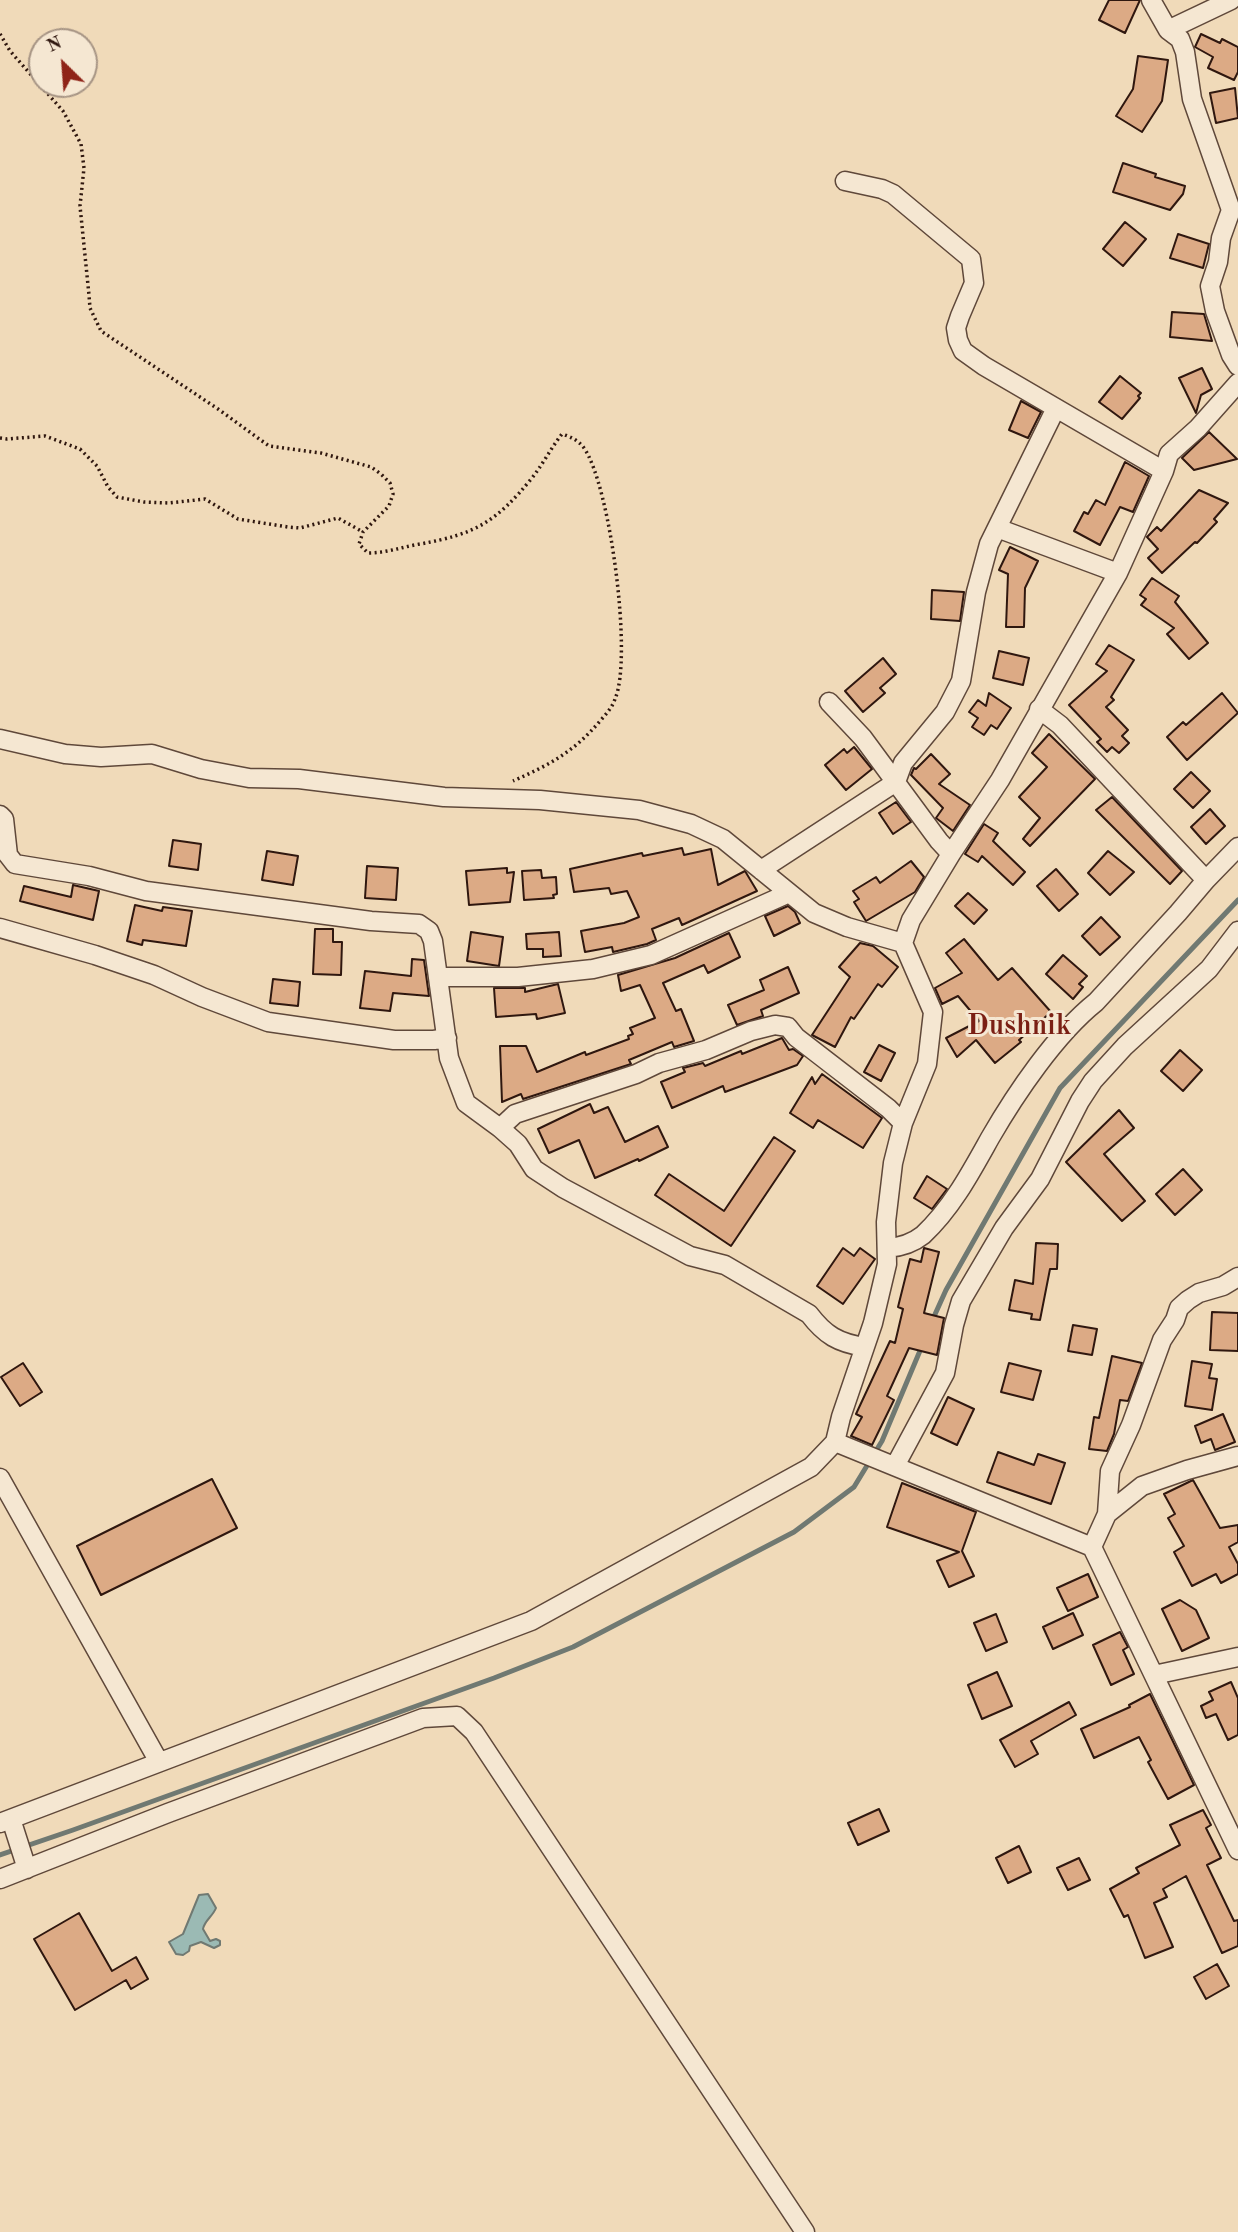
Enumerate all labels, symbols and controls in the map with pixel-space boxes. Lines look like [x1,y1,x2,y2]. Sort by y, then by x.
north arrow [28,28,98,98]
text: N [44,34,65,57]
district label: Dushnik [967,1010,1071,1044]

